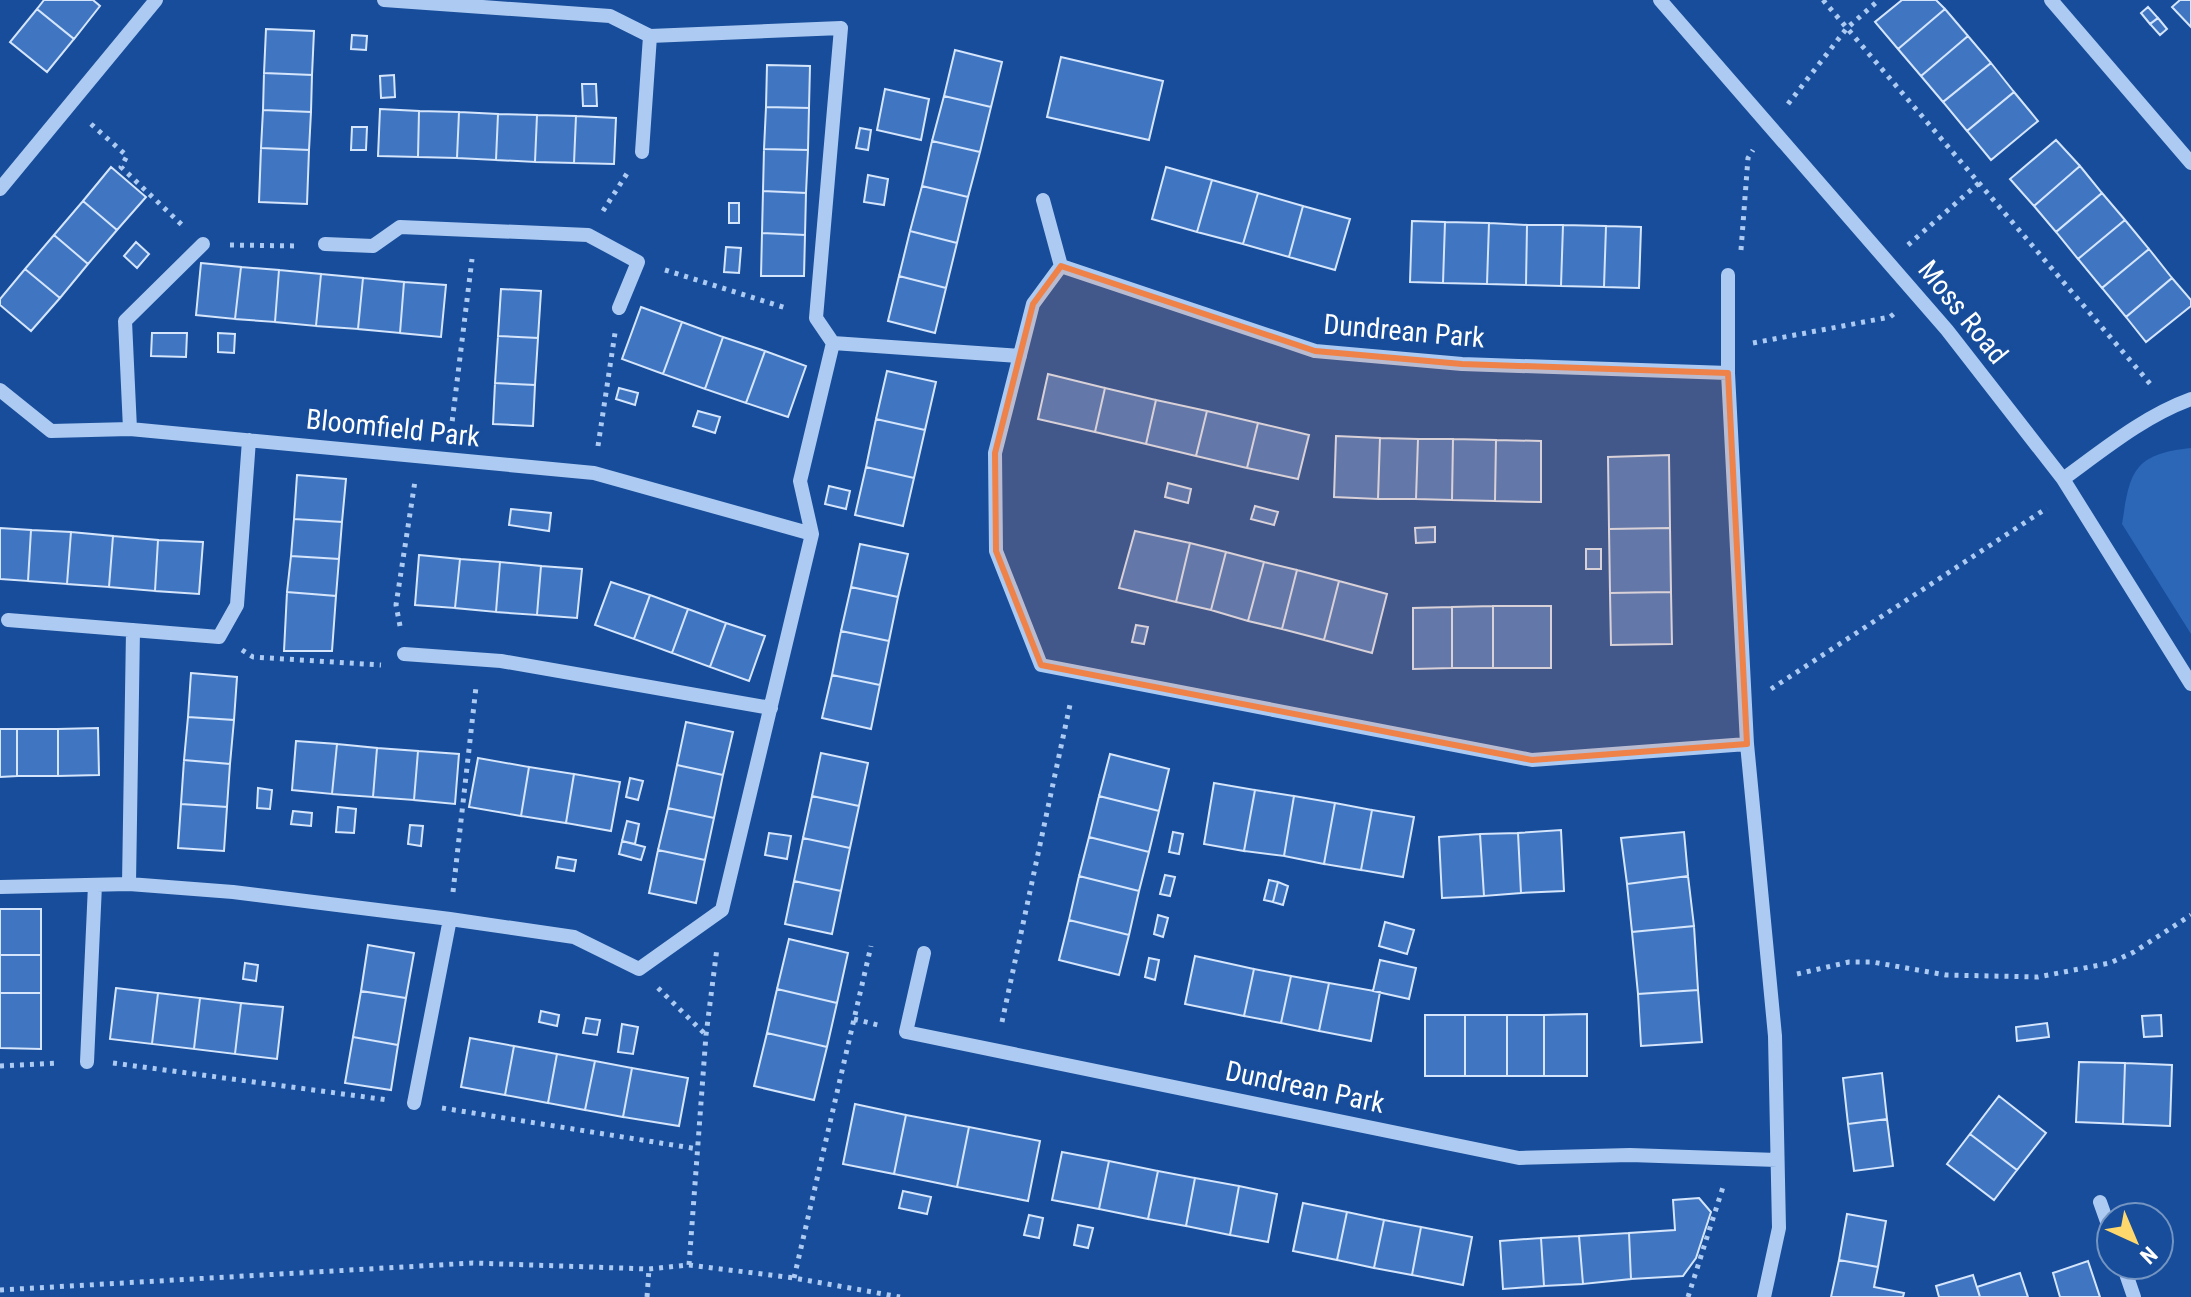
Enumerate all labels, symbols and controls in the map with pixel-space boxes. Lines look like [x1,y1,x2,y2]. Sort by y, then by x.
street label: Moss Road [1911,254,2015,370]
street label: Dundrean Park [1322,308,1486,355]
street label: Bloomfield Park [305,402,482,454]
street label: Dundrean Park [1222,1054,1388,1120]
north arrow [2095,1201,2175,1281]
text: N [2135,1241,2162,1269]

